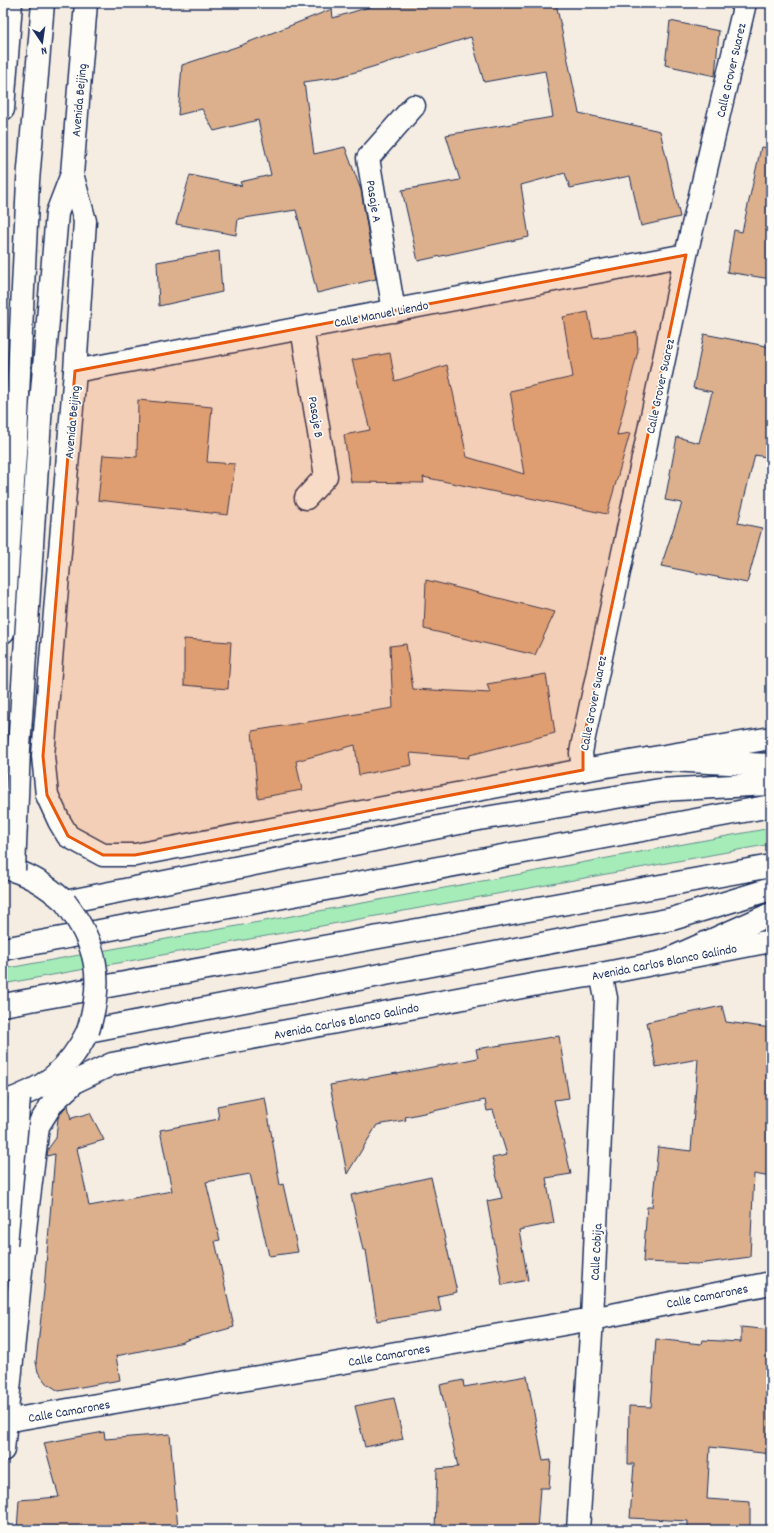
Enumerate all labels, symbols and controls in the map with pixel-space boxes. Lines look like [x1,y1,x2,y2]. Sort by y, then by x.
street label: Calle Grover Suarez [712,21,753,120]
north arrow [22,22,62,62]
text: N [39,41,48,58]
street label: Avenida Beijing [68,62,93,138]
street label: Pasaje A [360,179,385,224]
street label: Calle Manuel Liendo [333,297,431,334]
street label: Calle Grover Suarez [642,337,681,436]
street label: Avenida Beijing [61,384,86,460]
street label: Pasaje B [302,395,327,440]
street label: Calle Grover Suarez [576,654,613,753]
street label: Avenida Carlos Blanco Galindo [590,940,739,987]
street label: Avenida Carlos Blanco Galindo [272,999,421,1046]
street label: Calle Cobija [587,1222,609,1281]
street label: Calle Camarones [665,1280,750,1315]
street label: Calle Camarones [347,1340,432,1373]
street label: Calle Camarones [27,1396,112,1429]

